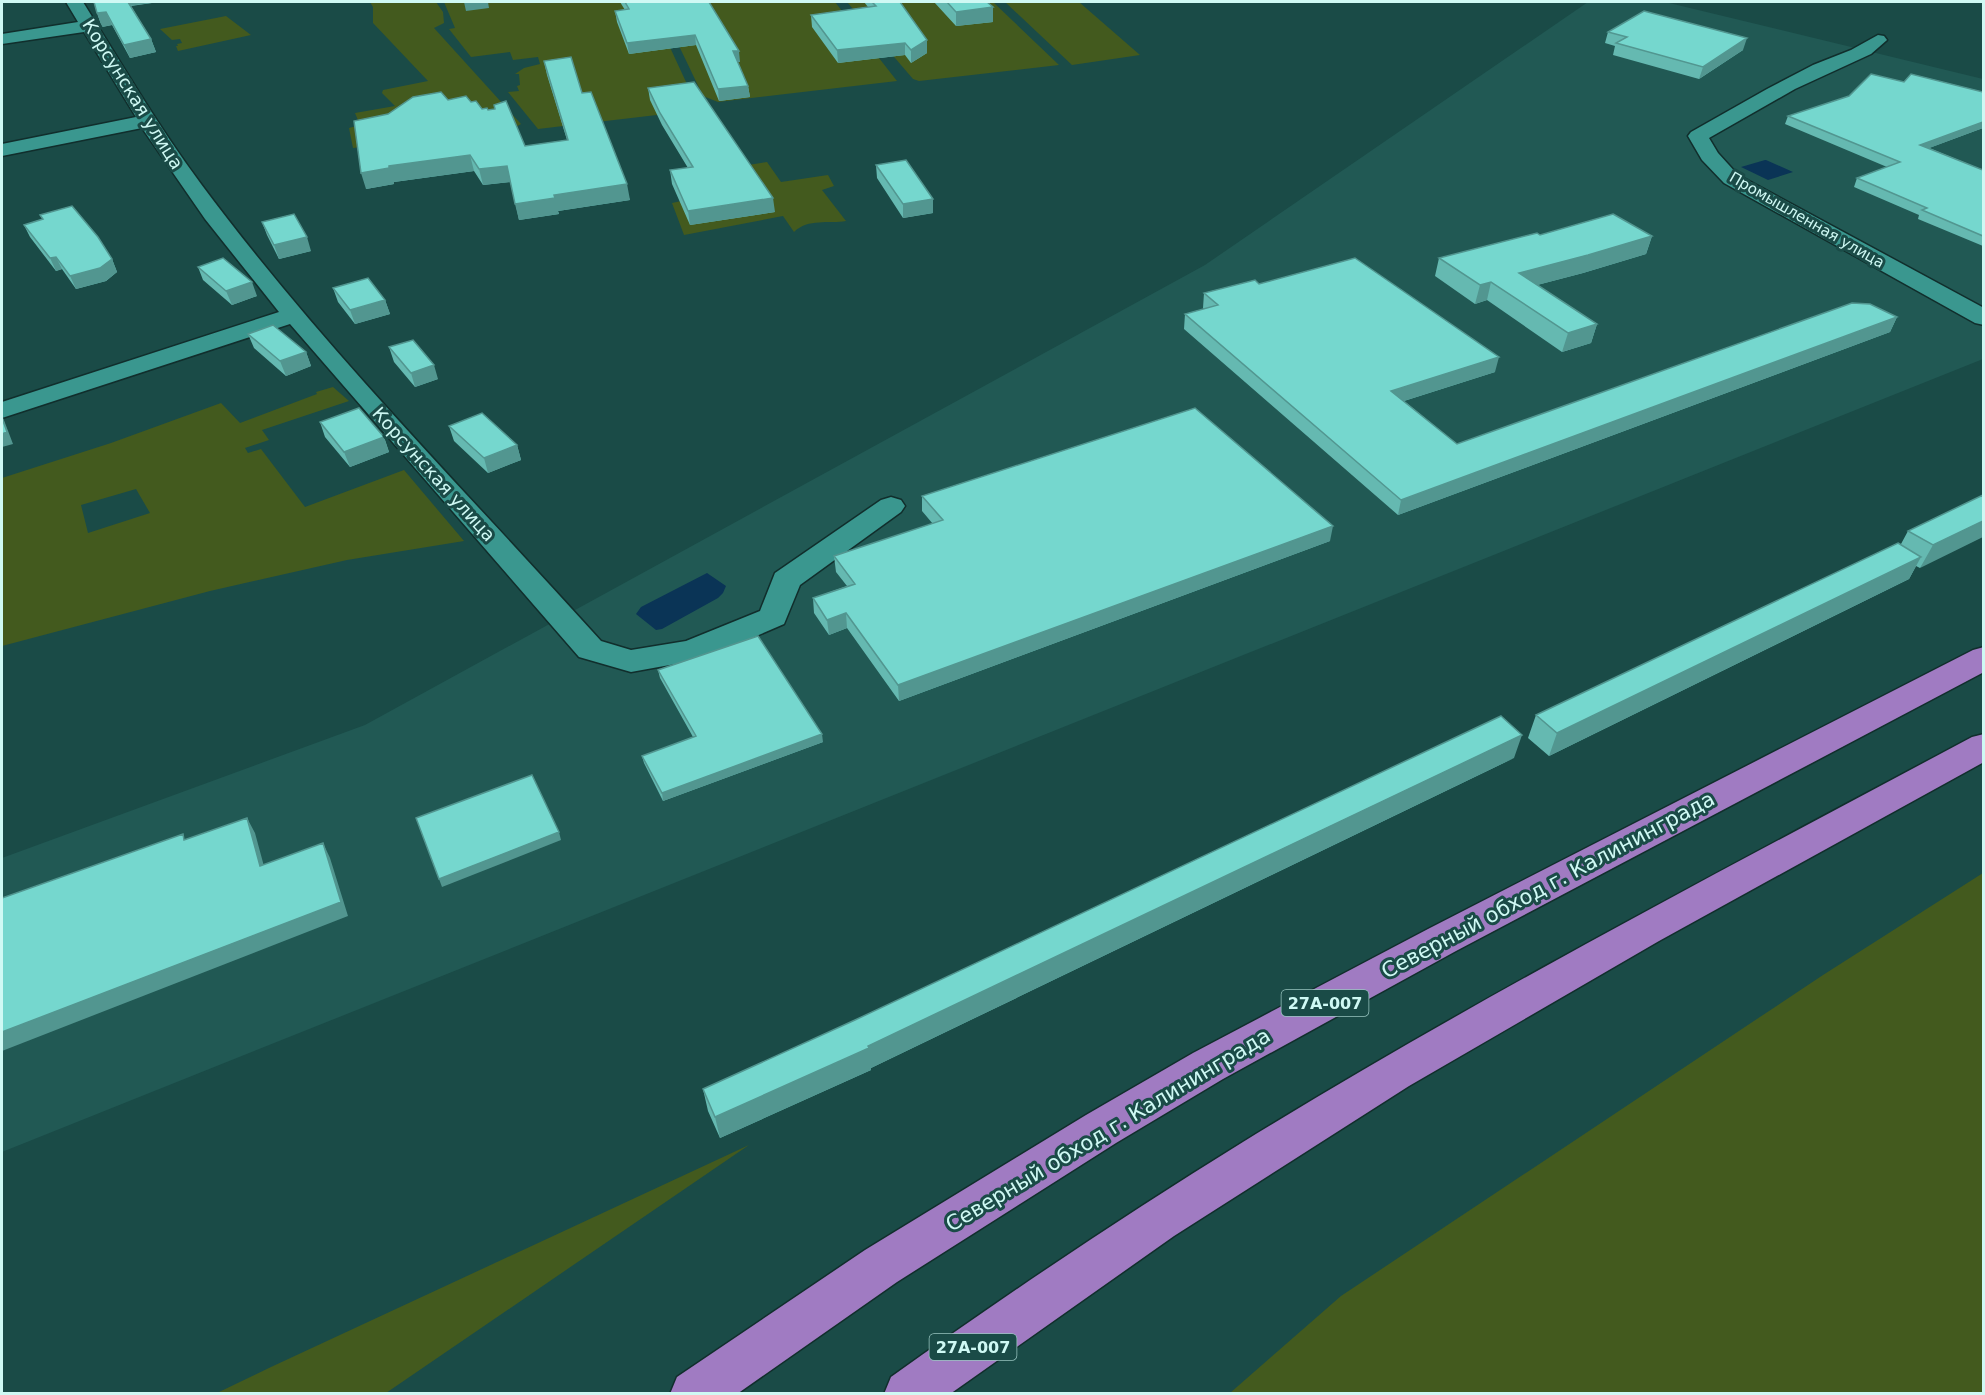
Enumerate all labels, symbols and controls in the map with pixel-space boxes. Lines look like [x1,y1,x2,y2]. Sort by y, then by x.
street label: Корсунская улица [78,15,188,173]
street label: Промышленная улица [1726,168,1888,272]
street label: Корсунская улица [368,403,500,545]
street label: Северный обход г. Калининграда [1377,787,1719,983]
road number: 27А-007 [1282,990,1368,1016]
street label: Северный обход г. Калининграда [941,1023,1275,1237]
road number: 27А-007 [930,1334,1016,1360]

